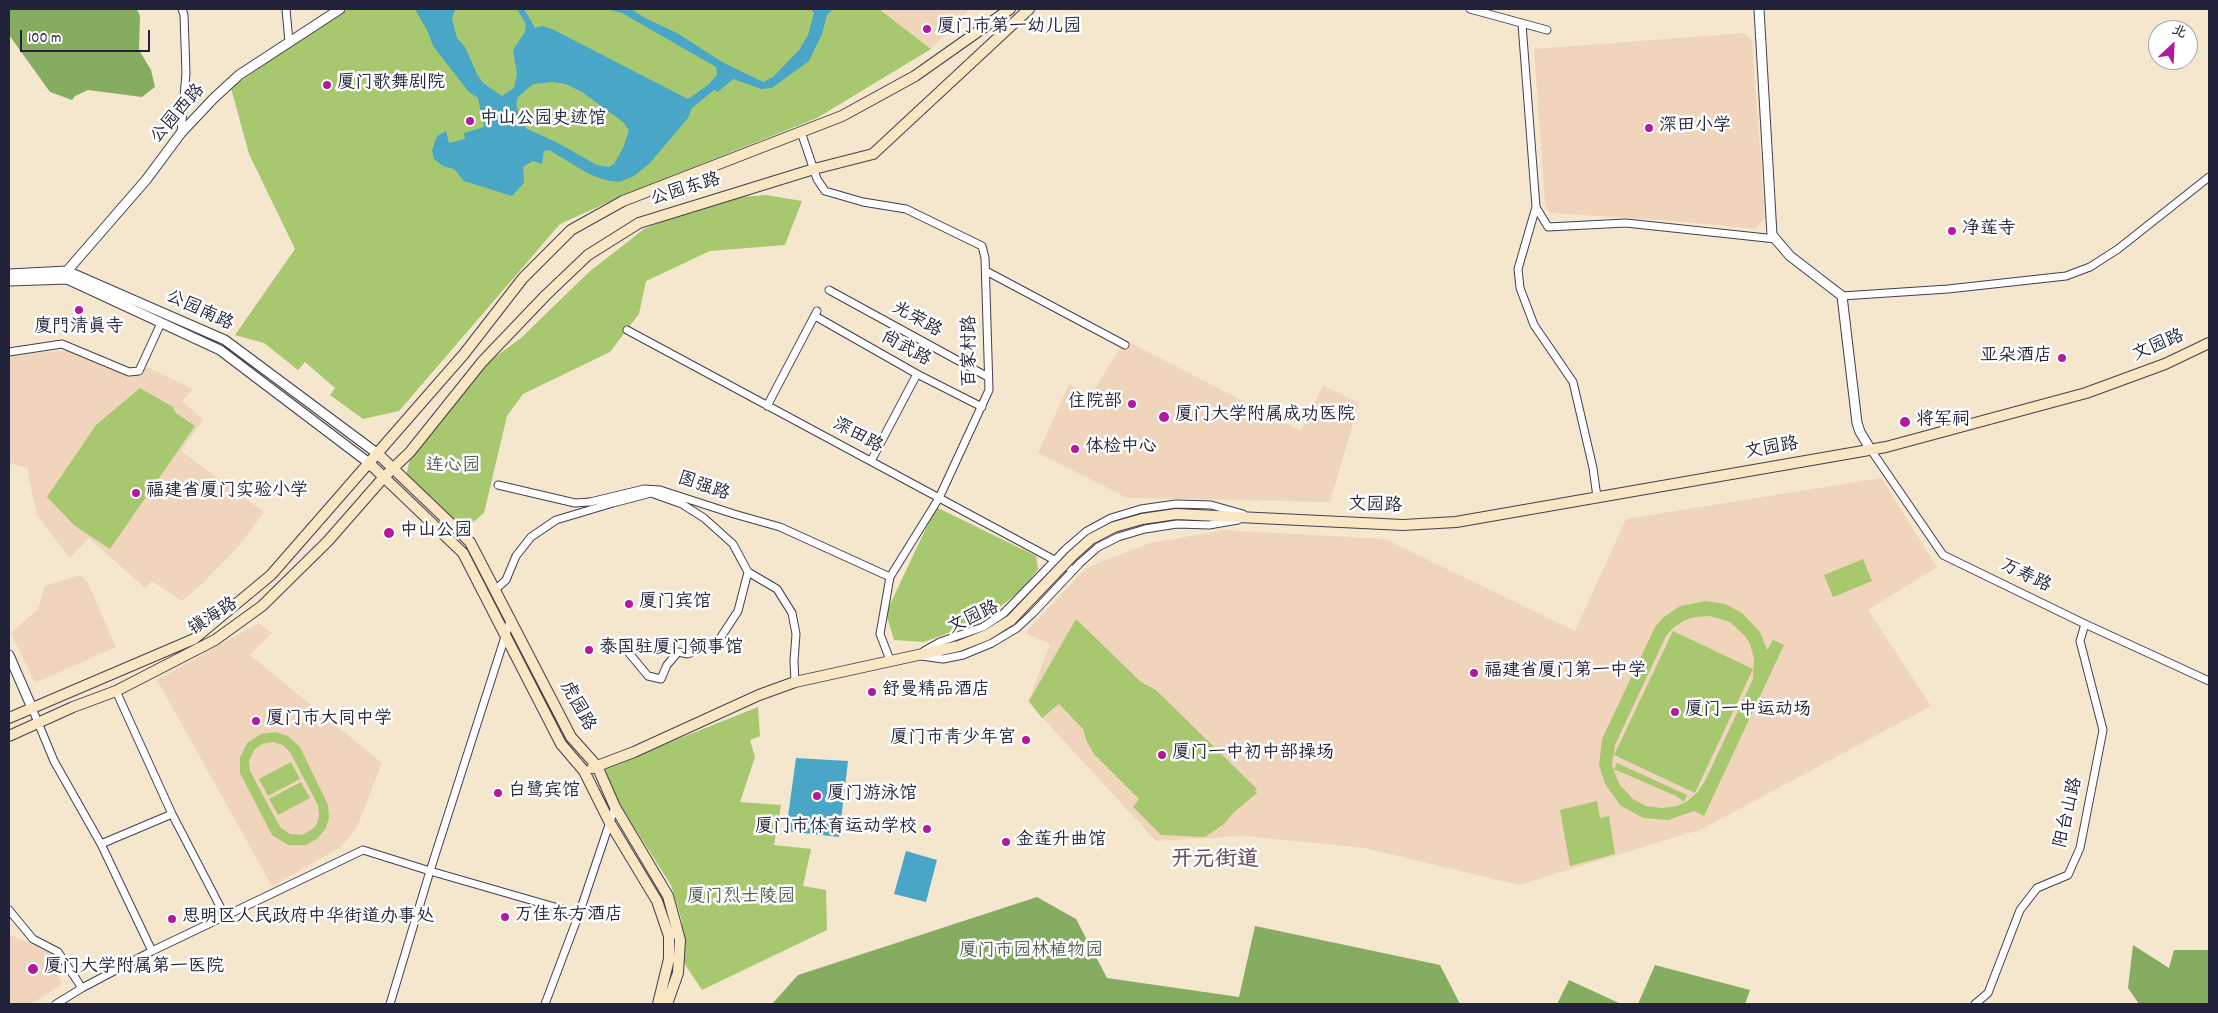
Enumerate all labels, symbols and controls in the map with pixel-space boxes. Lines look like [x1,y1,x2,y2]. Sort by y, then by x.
place label: 厦门市第一幼儿园 [937,18,1081,40]
scale bar [22,20,152,52]
north arrow [2148,20,2198,70]
text: 北 [2168,20,2189,44]
marker: 厦门市第一幼儿园 [921,23,933,35]
text: 100 m [28,28,61,50]
place label: 厦门歌舞剧院 [337,74,445,96]
marker: 厦门歌舞剧院 [321,79,333,91]
street label: 公园西路 [147,81,211,149]
place label: 中山公园史迹馆 [480,110,606,132]
marker: 中山公园史迹馆 [464,115,476,127]
place label: 深田小学 [1659,117,1731,139]
marker: 深田小学 [1643,122,1655,134]
street label: 公园东路 [648,170,724,212]
place label: 净莲寺 [1962,220,2016,242]
marker: 净莲寺 [1946,225,1958,237]
street label: 公园南路 [162,287,236,337]
street label: 光荣路 [887,298,945,344]
marker: 廈門清真寺 [73,304,85,316]
street label: 百家村路 [961,315,983,387]
place label: 廈門清真寺 [34,318,124,340]
street label: 尚武路 [876,327,934,373]
street label: 文园路 [2130,327,2188,367]
place label: 亚朵酒店 [1980,347,2052,369]
marker: 亚朵酒店 [2056,352,2068,364]
place label: 住院部 [1068,393,1122,415]
marker: 住院部 [1126,398,1138,410]
place label: 厦门大学附属成功医院 [1175,406,1355,428]
marker: 厦门大学附属成功医院 [1157,410,1171,424]
place label: 将军祠 [1916,411,1970,433]
street label: 深田路 [828,415,886,459]
marker: 将军祠 [1898,415,1912,429]
street label: 文园路 [1744,435,1800,465]
place label: 体检中心 [1085,438,1157,460]
marker: 体检中心 [1069,443,1081,455]
park label: 连心园 [426,457,480,479]
street label: 图强路 [674,469,732,507]
place label: 福建省厦门实验小学 [146,482,308,504]
marker: 福建省厦门实验小学 [130,487,142,499]
street label: 文园路 [1348,495,1402,519]
place label: 中山公园 [400,522,472,544]
marker: 中山公园 [382,526,396,540]
street label: 万寿路 [1996,555,2054,599]
place label: 厦门宾馆 [639,593,711,615]
street label: 镇海路 [185,594,243,642]
marker: 厦门宾馆 [623,598,635,610]
street label: 文园路 [945,598,1003,640]
place label: 泰国驻厦门领事馆 [599,639,743,661]
marker: 泰国驻厦门领事馆 [583,644,595,656]
place label: 福建省厦门第一中学 [1484,662,1646,684]
marker: 福建省厦门第一中学 [1468,667,1480,679]
street label: 虎园路 [553,678,599,736]
place label: 舒曼精品酒店 [882,681,990,703]
marker: 舒曼精品酒店 [866,686,878,698]
place label: 厦门一中运动场 [1685,701,1811,723]
marker: 厦门一中运动场 [1669,706,1681,718]
place label: 厦门市大同中学 [266,710,392,732]
marker: 厦门市大同中学 [250,715,262,727]
place label: 厦门市青少年宫 [890,729,1016,751]
marker: 厦门市青少年宫 [1020,734,1032,746]
place label: 厦门一中初中部操场 [1172,744,1334,766]
marker: 厦门一中初中部操场 [1156,749,1168,761]
street label: 阳台山路 [2051,775,2089,851]
place label: 白鹭宾馆 [508,782,580,804]
place label: 厦门游泳馆 [827,785,917,807]
marker: 白鹭宾馆 [492,787,504,799]
marker: 厦门游泳馆 [811,790,823,802]
place label: 厦门市体育运动学校 [755,818,917,840]
marker: 厦门市体育运动学校 [921,823,933,835]
place label: 金莲升曲馆 [1016,831,1106,853]
marker: 金莲升曲馆 [1000,836,1012,848]
district label: 开元街道 [1171,849,1259,875]
park label: 厦门烈士陵园 [687,888,795,910]
place label: 万佳东方酒店 [515,906,623,928]
place label: 思明区人民政府中华街道办事处 [182,908,434,930]
marker: 万佳东方酒店 [499,911,511,923]
marker: 思明区人民政府中华街道办事处 [166,913,178,925]
park label: 厦门市园林植物园 [959,942,1103,964]
place label: 厦门大学附属第一医院 [44,958,224,980]
marker: 厦门大学附属第一医院 [26,962,40,976]

